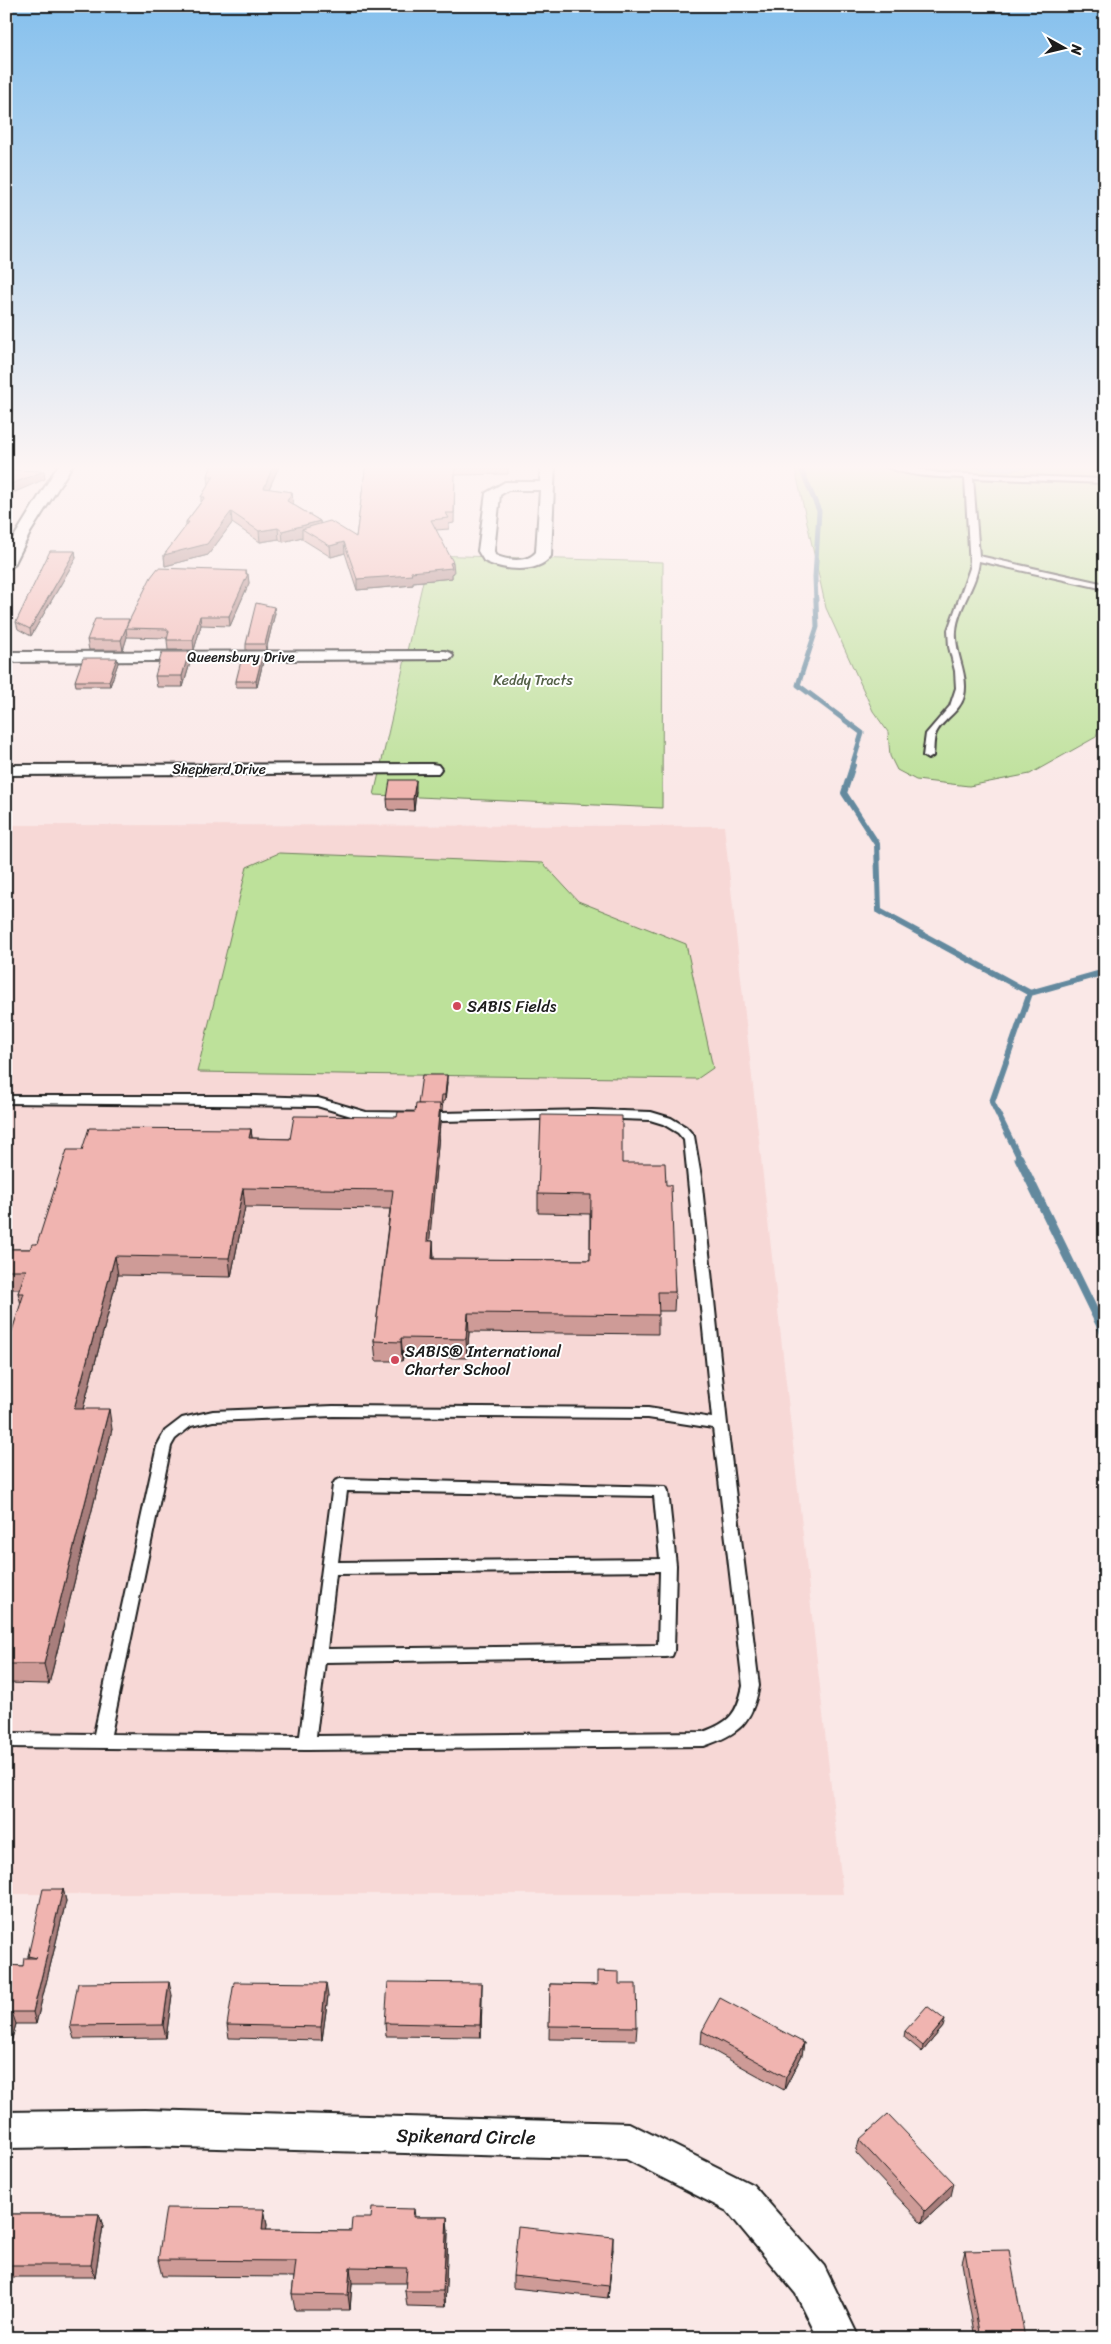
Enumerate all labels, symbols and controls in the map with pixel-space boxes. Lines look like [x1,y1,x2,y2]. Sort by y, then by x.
north arrow [1038,22,1088,72]
text: N [1063,42,1090,57]
street label: Queensbury Drive [187,645,295,670]
park label: Keddy Tracts [493,668,573,693]
street label: Shepherd Drive [172,757,266,782]
place label: SABIS Fields [467,992,557,1021]
marker: SABIS Fields [451,1000,463,1012]
place label: SABIS® International Charter School [405,1337,562,1384]
marker: SABIS® International Charter School [389,1354,401,1366]
street label: Spikenard Circle [396,2119,536,2154]

